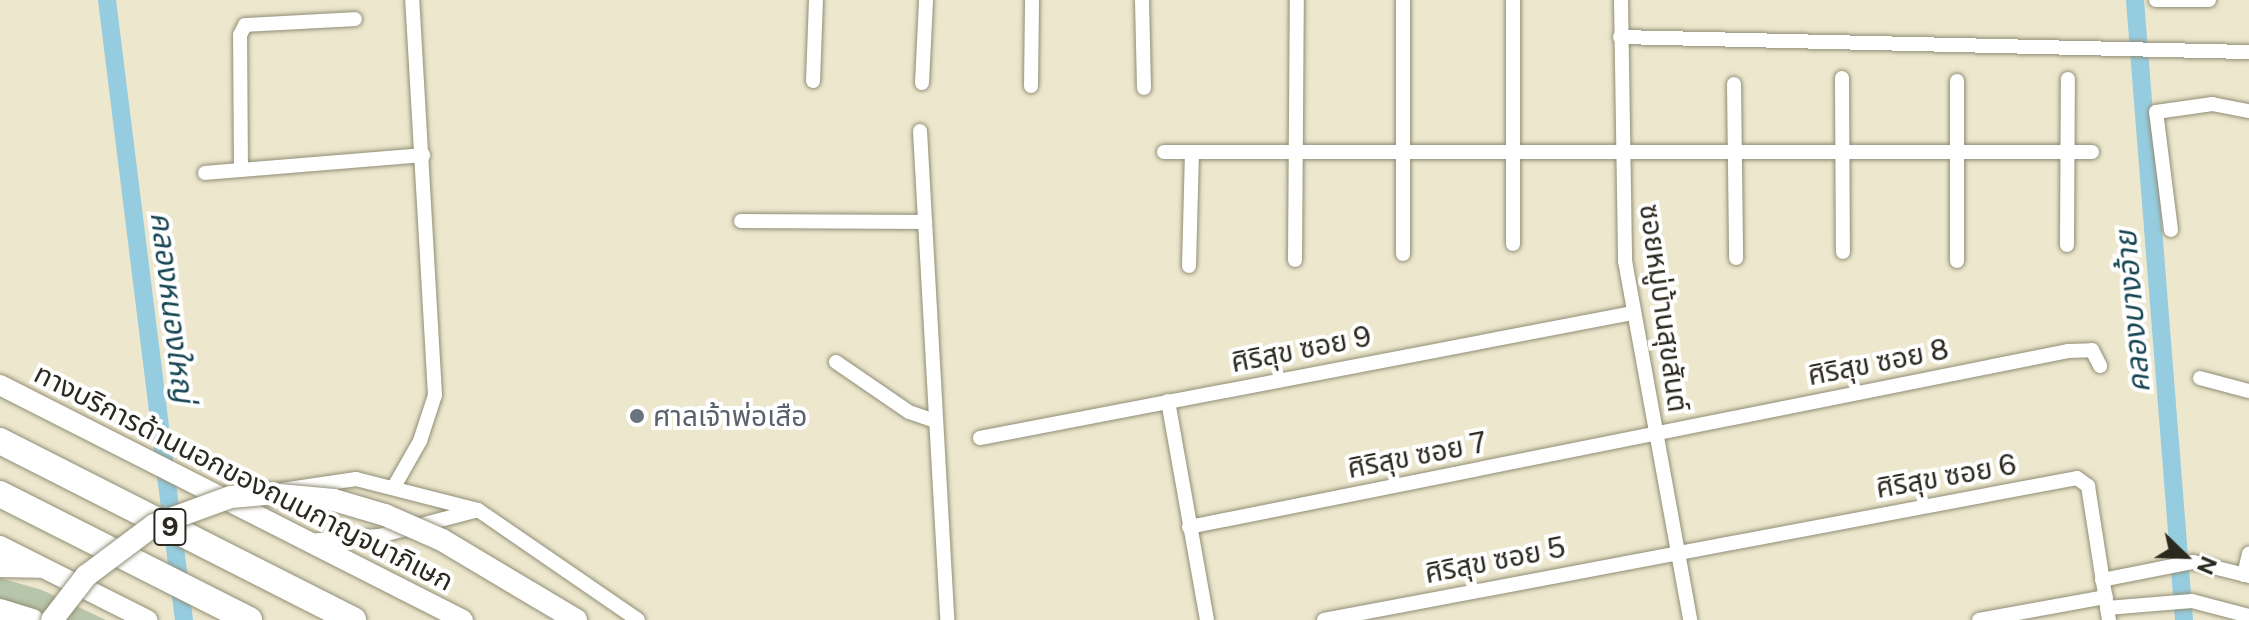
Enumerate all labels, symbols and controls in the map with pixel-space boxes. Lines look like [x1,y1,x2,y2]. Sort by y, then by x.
street label: ซอยหมู่บ้านสุขสันต์ [1633,202,1695,414]
water label: คลองหนองใหญ่ [143,210,203,404]
water label: คลองบางอ้าย [2107,229,2157,395]
street label: ศิริสุข ซอย 9 [1228,319,1374,379]
street label: ศิริสุข ซอย 8 [1805,332,1951,392]
street label: ทางบริการด้านนอกของถนนกาญจนาภิเษก [29,356,459,598]
place label: ศาลเจ้าพ่อเสือ [653,399,807,433]
marker: ศาลเจ้าพ่อเสือ [628,407,646,425]
street label: ศิริสุข ซอย 7 [1344,425,1490,485]
street label: ศิริสุข ซอย 6 [1873,447,2019,505]
road number: 9 [152,505,188,549]
north arrow [2145,516,2225,596]
street label: ศิริสุข ซอย 5 [1422,530,1568,590]
text: N [2192,552,2222,578]

